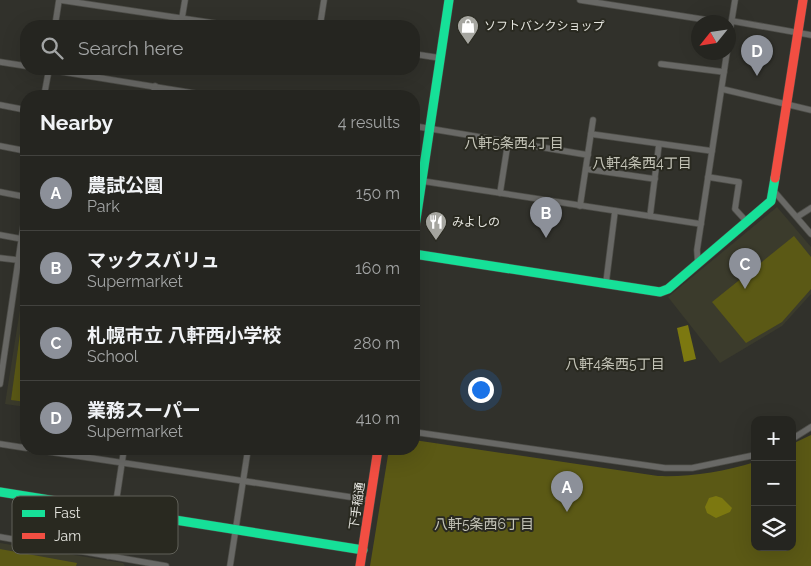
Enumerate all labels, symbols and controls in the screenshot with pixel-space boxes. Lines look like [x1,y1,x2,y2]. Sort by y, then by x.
shop icon: ソフトバンクショップ [456,14,480,45]
north arrow [691,15,736,60]
place label: ソフトバンクショップ [484,19,605,33]
search box [20,20,420,75]
icon: search [38,34,66,62]
pin: D [741,35,773,76]
text: Search here [78,37,184,59]
text: Nearby [40,110,113,135]
text: 4 results [338,113,400,132]
district label: 八軒5条西4丁目 [464,135,564,151]
district label: 八軒4条西4丁目 [592,155,692,171]
text: 農試公園 [87,174,163,196]
text: A [51,184,61,203]
text: 150 m [356,184,400,203]
text: Park [87,197,120,216]
pin: B [530,197,562,238]
restaurant icon: みよしの [424,210,448,241]
place label: みよしの [452,215,500,229]
pin: C [729,248,761,289]
text: マックスバリュ [87,249,219,271]
text: B [51,259,61,278]
text: 160 m [355,259,400,278]
text: Supermarket [87,272,183,291]
text: 札幌市立 八軒西小学校 [87,324,282,346]
text: C [51,334,61,353]
text: 280 m [354,334,400,353]
text: School [87,347,138,366]
district label: 八軒4条西5丁目 [565,356,665,372]
your location [468,377,494,403]
text: 業務スーパー [87,399,201,421]
text: D [50,409,62,428]
text: 410 m [356,409,400,428]
map controls [751,416,796,551]
button: + [751,416,796,461]
text: Supermarket [87,422,183,441]
button: − [751,461,796,506]
pin: A [551,471,583,512]
street label: 下手稲通 [347,481,367,531]
legend [12,496,178,554]
text: Fast [54,505,81,521]
button: layers [751,506,796,551]
district label: 八軒5条西6丁目 [434,516,534,532]
text: Jam [54,528,81,544]

